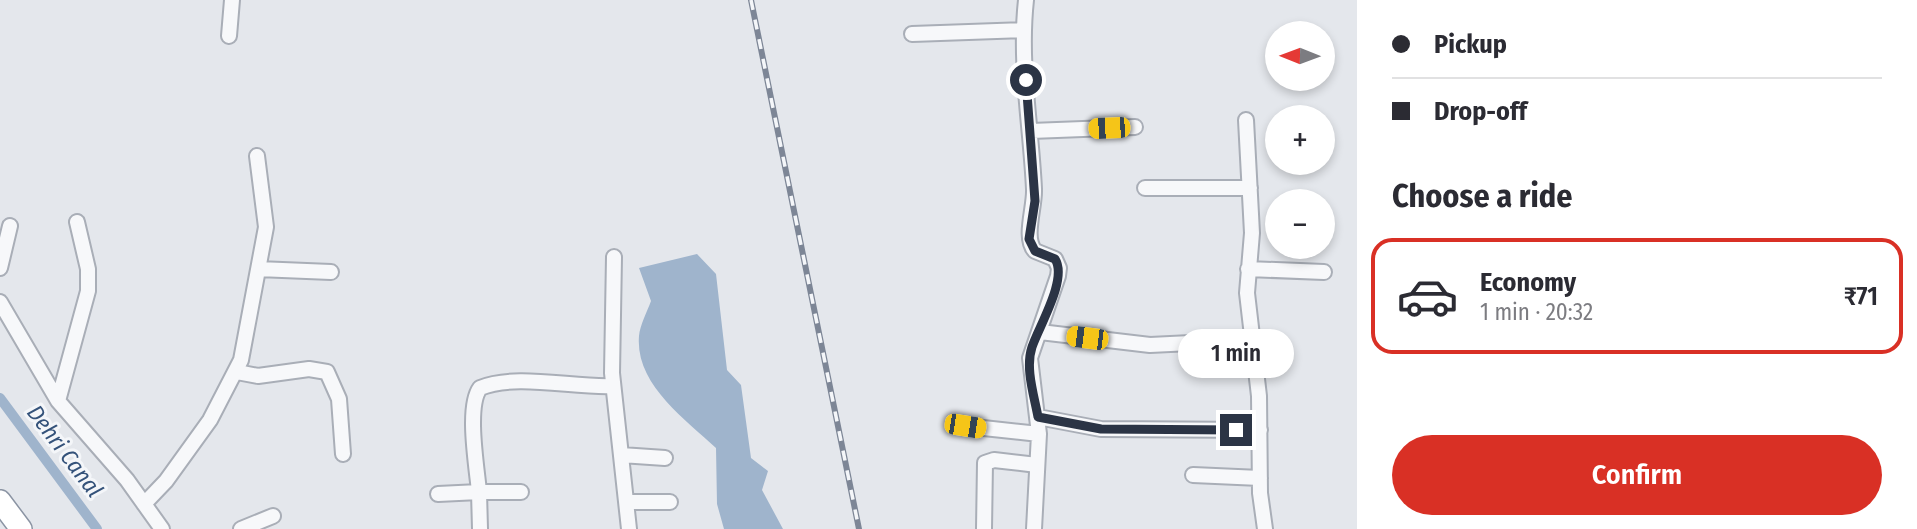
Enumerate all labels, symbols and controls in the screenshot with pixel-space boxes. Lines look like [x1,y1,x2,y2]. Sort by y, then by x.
north arrow [1265,21,1335,91]
map controls [1265,21,1335,259]
text: Pickup [1434,29,1507,60]
route start [1010,64,1042,96]
text: Drop-off [1434,96,1527,127]
button: + [1265,105,1335,175]
car [1088,117,1131,139]
text: Choose a ride [1392,177,1573,215]
button: − [1265,189,1335,259]
icon: car [1396,265,1459,328]
text: Economy [1480,267,1576,298]
text: ₹71 [1844,281,1878,312]
text: 1 min · 20:32 [1480,298,1593,326]
car [1065,325,1110,351]
callout: 1 min [1178,328,1294,378]
text: 1 min [1211,339,1261,367]
water label: Dehri Canal [21,399,109,503]
car [943,412,988,440]
route end [1220,414,1252,446]
button: Confirm [1392,435,1882,515]

